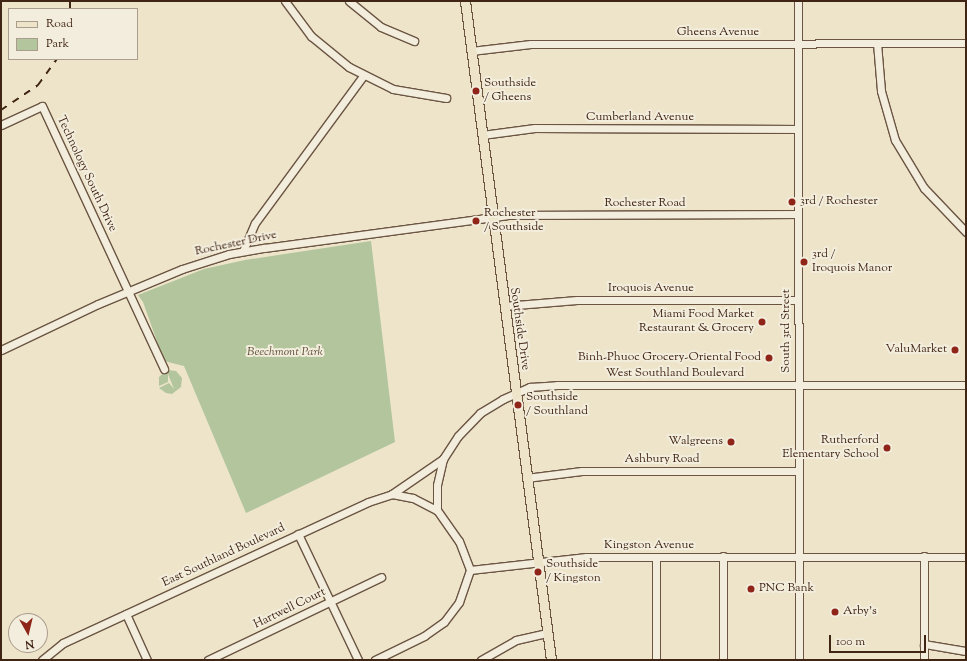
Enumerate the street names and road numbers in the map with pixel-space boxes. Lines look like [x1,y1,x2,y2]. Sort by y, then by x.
street label: Gheens Avenue [677,26,759,40]
street label: Cumberland Avenue [586,111,694,125]
street label: Technology South Drive [53,114,119,234]
street label: Rochester Road [604,197,686,211]
street label: Rochester Drive [194,228,278,260]
street label: Iroquois Avenue [608,282,694,296]
street label: Southside Drive [506,287,532,371]
street label: South 3rd Street [780,289,794,373]
street label: West Southland Boulevard [606,367,744,381]
street label: Ashbury Road [625,453,699,467]
street label: East Southland Boulevard [160,521,288,591]
street label: Kingston Avenue [604,539,694,553]
street label: Hartwell Court [252,585,328,633]

